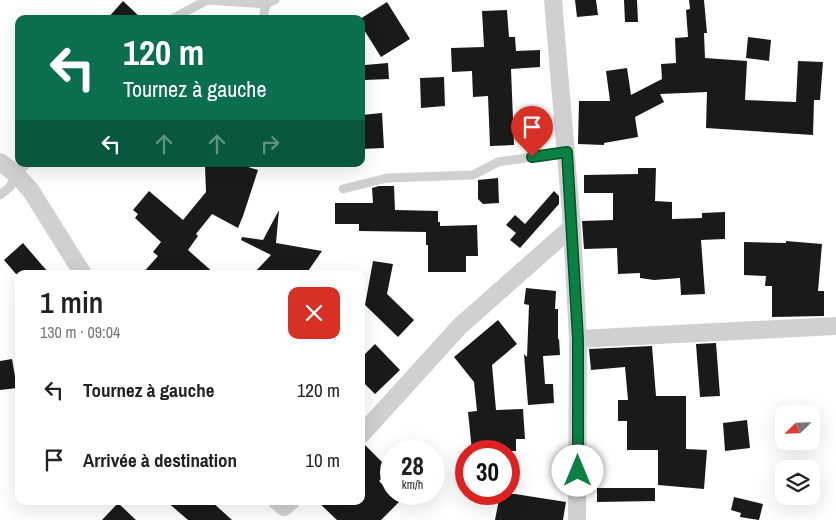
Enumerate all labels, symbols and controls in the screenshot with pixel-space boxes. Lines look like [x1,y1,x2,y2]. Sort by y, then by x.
text: 120 m [123,29,204,76]
icon: left [40,35,105,100]
text: Tournez à gauche [123,74,266,104]
pin [511,106,553,157]
icon: arrive [518,113,546,141]
icon: left [97,130,125,158]
icon: ahead [150,130,178,158]
icon: ahead [203,130,231,158]
icon: right [256,130,284,158]
text: 1 min [40,282,103,322]
button: close [288,287,340,339]
text: 130 m · 09:04 [40,321,120,343]
icon: left [40,376,68,404]
text: Tournez à gauche [83,377,214,403]
text: 120 m [297,377,340,403]
north arrow [775,405,820,450]
map controls [775,405,820,505]
speed limit sign: 30 [455,440,520,505]
position arrow [551,444,603,496]
icon: arrive [40,446,68,474]
text: Arrivée à destination [83,447,237,473]
text: 10 m [305,447,340,473]
text: 28 [401,449,424,483]
button: layers [775,460,820,505]
text: km/h [402,477,423,493]

